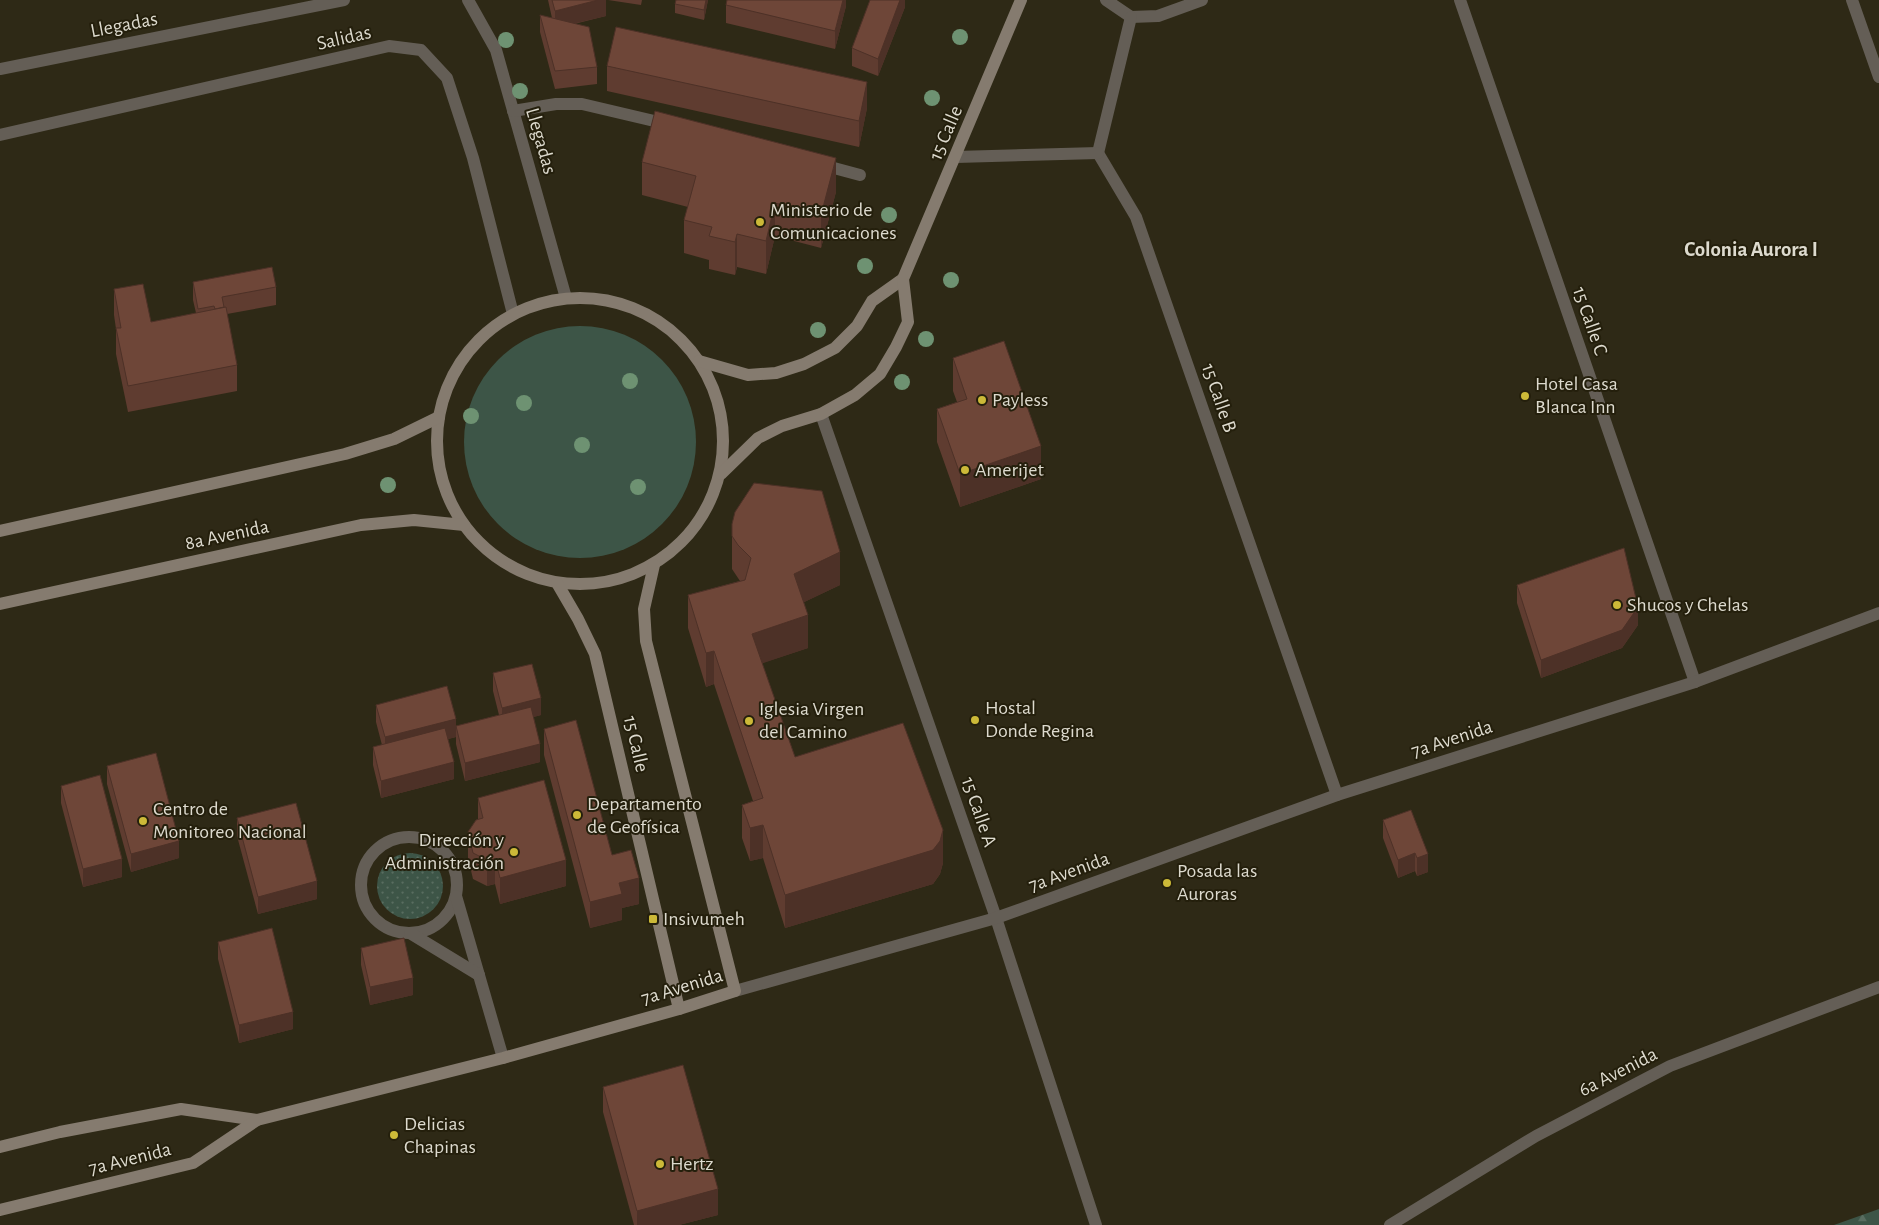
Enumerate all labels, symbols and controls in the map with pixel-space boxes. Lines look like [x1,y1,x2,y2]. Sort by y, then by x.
street label: Llegadas [89,9,159,41]
street label: Salidas [315,22,373,54]
street label: 15 Calle [926,103,966,163]
street label: Llegadas [522,106,560,176]
place label: Ministerio de Comunicaciones [770,200,897,243]
marker: Ministerio de Comunicaciones [754,216,766,228]
district label: Colonia Aurora I [1684,239,1818,260]
street label: 15 Calle C [1569,284,1611,358]
street label: 15 Calle B [1198,361,1240,435]
place label: Hotel Casa Blanca Inn [1535,374,1618,417]
place label: Payless [992,390,1048,410]
marker: Hotel Casa Blanca Inn [1519,390,1531,402]
marker: Payless [976,394,988,406]
place label: Amerijet [975,460,1044,480]
marker: Amerijet [959,464,971,476]
street label: 8a Avenida [183,516,271,554]
place label: Shucos y Chelas [1627,595,1748,615]
marker: Shucos y Chelas [1611,599,1623,611]
place label: Hostal Donde Regina [985,698,1094,741]
place label: Iglesia Virgen del Camino [759,699,864,742]
street label: 15 Calle [620,714,652,774]
marker: Hostal Donde Regina [969,714,981,726]
marker: Iglesia Virgen del Camino [743,715,755,727]
street label: 7a Avenida [1409,716,1495,762]
street label: 15 Calle A [958,775,1000,850]
place label: Departamento de Geofísica [587,794,702,837]
place label: Centro de Monitoreo Nacional [153,799,307,842]
marker: Departamento de Geofísica [571,809,583,821]
marker: Centro de Monitoreo Nacional [137,815,149,827]
place label: Dirección y Administración [385,830,504,873]
marker: Dirección y Administración [508,846,520,858]
street label: 7a Avenida [1026,848,1112,896]
place label: Posada las Auroras [1177,861,1257,904]
marker: Posada las Auroras [1161,877,1173,889]
place label: Insivumeh [663,909,745,929]
marker: Insivumeh [647,913,659,925]
street label: 7a Avenida [639,965,725,1009]
street label: 6a Avenida [1575,1044,1661,1100]
place label: Delicias Chapinas [404,1114,476,1157]
marker: Delicias Chapinas [388,1129,400,1141]
street label: 7a Avenida [87,1139,173,1179]
place label: Hertz [670,1154,714,1174]
marker: Hertz [654,1158,666,1170]

